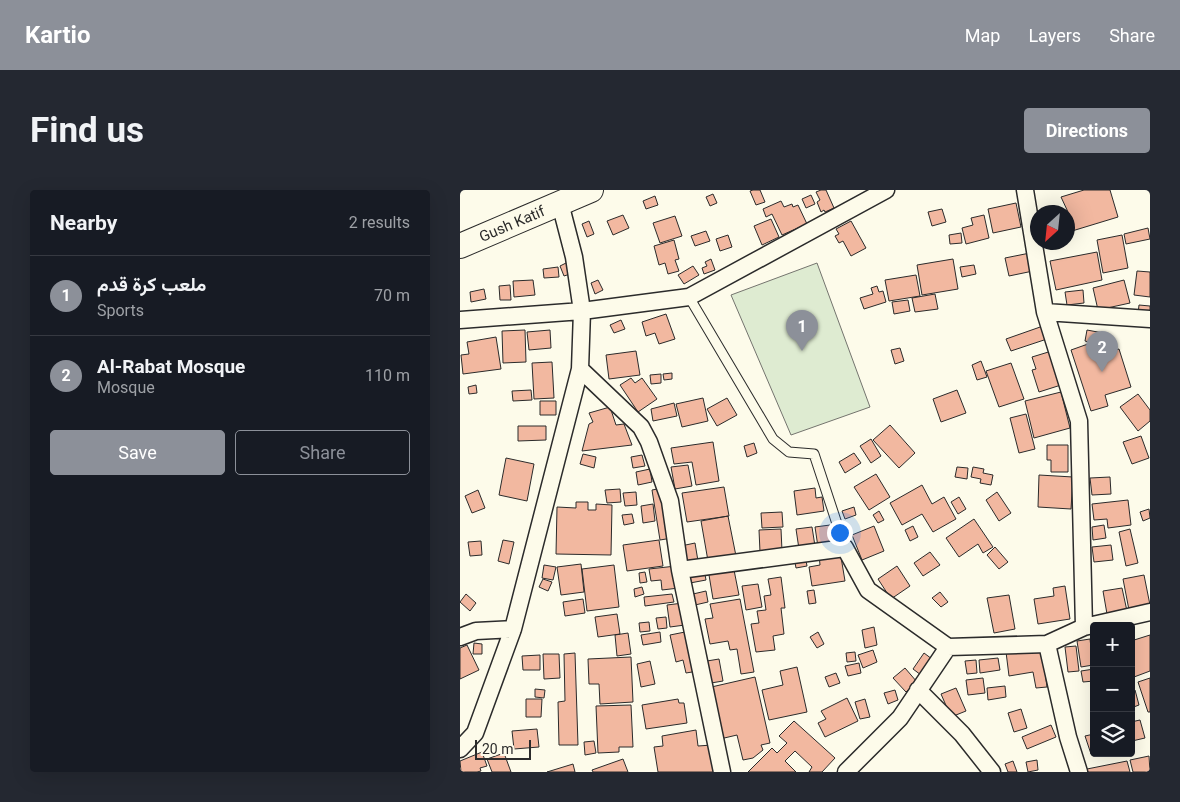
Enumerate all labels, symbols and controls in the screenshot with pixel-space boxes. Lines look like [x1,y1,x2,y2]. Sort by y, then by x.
text: Kartio [25,21,91,49]
text: Map [965,25,1000,46]
text: Layers [1028,25,1081,46]
text: Share [1109,25,1155,46]
button: Directions [1024,108,1150,153]
text: Find us [30,110,144,151]
street label: Gush Katif [476,202,548,246]
north arrow [1030,205,1075,250]
text: Nearby [50,211,117,235]
text: 2 results [349,213,410,232]
text: ملعب كرة قدم [97,273,206,296]
text: 1 [61,286,71,305]
text: 70 m [374,286,410,305]
text: Sports [97,301,144,320]
pin: 1 [786,310,818,351]
pin: 2 [1086,331,1118,372]
text: Al-Rabat Mosque [97,355,245,378]
text: 2 [61,366,71,385]
text: 110 m [365,366,410,385]
text: Mosque [97,378,155,397]
button: Save [50,430,225,475]
button: Share [235,430,410,475]
your location [827,520,853,546]
map controls [1090,622,1135,757]
button: + [1090,622,1135,667]
button: − [1090,667,1135,712]
button: layers [1090,712,1135,757]
scale bar [475,737,531,760]
text: 20 m [482,741,514,757]

